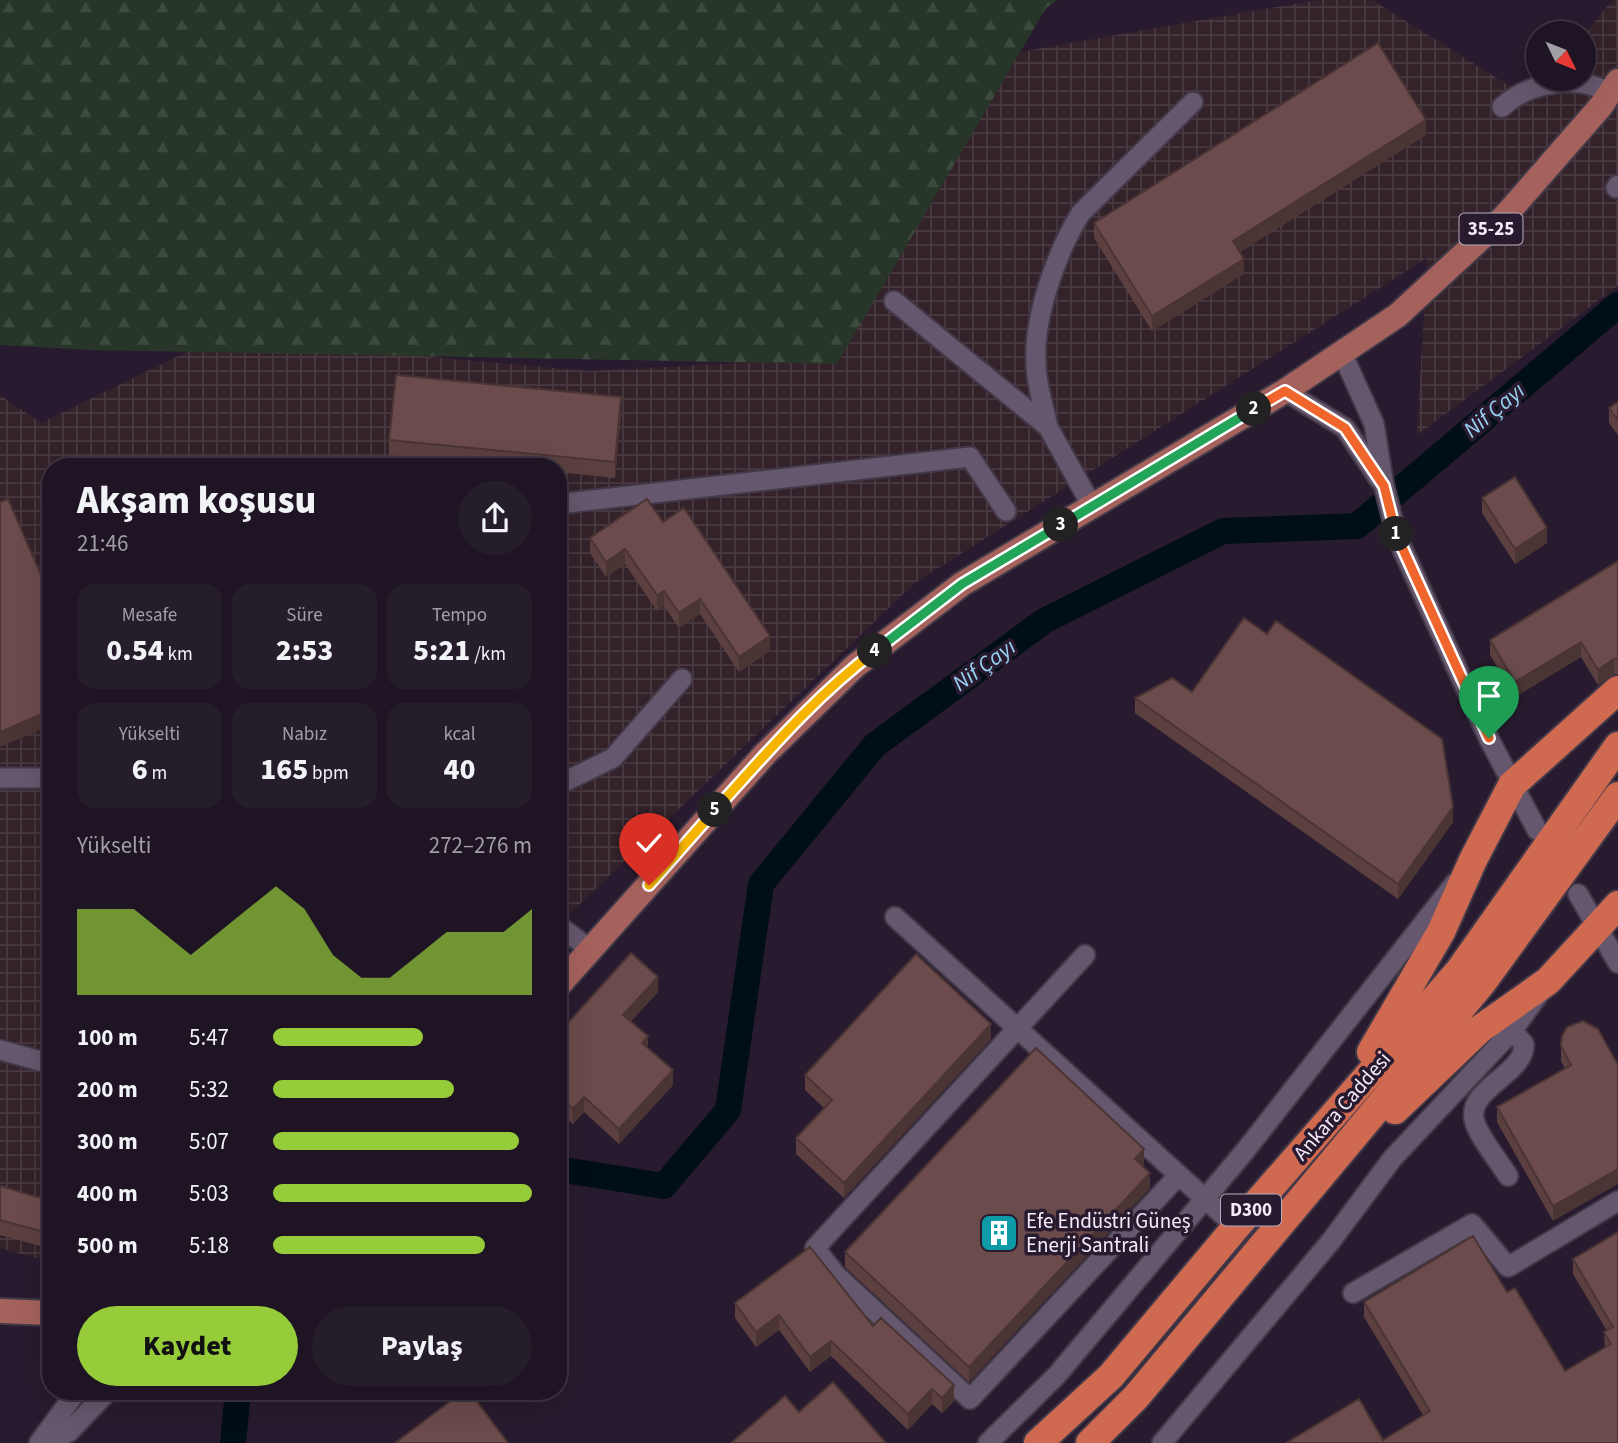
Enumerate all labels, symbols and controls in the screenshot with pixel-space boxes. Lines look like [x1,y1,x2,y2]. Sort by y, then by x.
north arrow [1526,21,1596,91]
map controls [1526,21,1596,91]
road number: 35-25 [1460,214,1522,244]
water label: Nif Çayı [1456,374,1532,446]
pin: 2 [1236,392,1272,426]
text: 2 [1248,395,1259,422]
text: Akşam koşusu [77,474,316,528]
button: share [458,481,532,555]
pin: 3 [1044,508,1078,542]
text: 3 [1055,511,1066,538]
pin: 1 [1378,516,1414,552]
text: 1 [1390,520,1401,547]
text: 21:46 [77,527,128,560]
text: Mesafe [122,602,177,629]
text: Süre [286,602,323,629]
text: Tempo [432,602,487,629]
text: 0.54 [106,629,164,672]
text: 2:53 [276,629,333,672]
text: 5:21 [413,629,470,672]
water label: Nif Çayı [945,631,1023,699]
pin: 4 [858,634,892,668]
text: 4 [869,637,880,664]
text: km [164,641,193,668]
text: /km [470,641,506,668]
pin [1459,666,1519,738]
icon: arrive [1470,677,1508,715]
text: Yükselti [119,721,180,748]
text: Nabız [282,721,327,748]
text: kcal [444,721,475,748]
text: 6 [132,748,148,791]
text: 165 [260,748,308,791]
text: 40 [443,748,476,791]
text: m [148,760,167,787]
text: bpm [308,760,349,787]
pin: 5 [698,792,732,828]
text: 5 [709,796,720,823]
pin [619,813,679,885]
icon: check [630,824,668,862]
text: Yükselti [77,829,151,862]
text: 272–276 m [429,829,532,862]
text: 100 m [77,1021,138,1054]
text: 5:47 [189,1021,229,1054]
street label: Ankara Caddesi [1286,1045,1398,1167]
text: 200 m [77,1073,138,1106]
text: 5:32 [189,1073,229,1106]
text: 300 m [77,1125,138,1158]
text: 5:07 [189,1125,229,1158]
text: 400 m [77,1177,138,1210]
text: 5:03 [189,1177,229,1210]
road number: D300 [1221,1194,1281,1226]
place label: Efe Endüstri Güneş Enerji Santrali [1026,1206,1191,1260]
building icon: Efe Endüstri Güneş Enerji Santrali [978,1212,1020,1254]
text: 500 m [77,1229,138,1262]
text: 5:18 [189,1229,229,1262]
button: Kaydet [77,1306,298,1386]
button: Paylaş [312,1306,532,1386]

